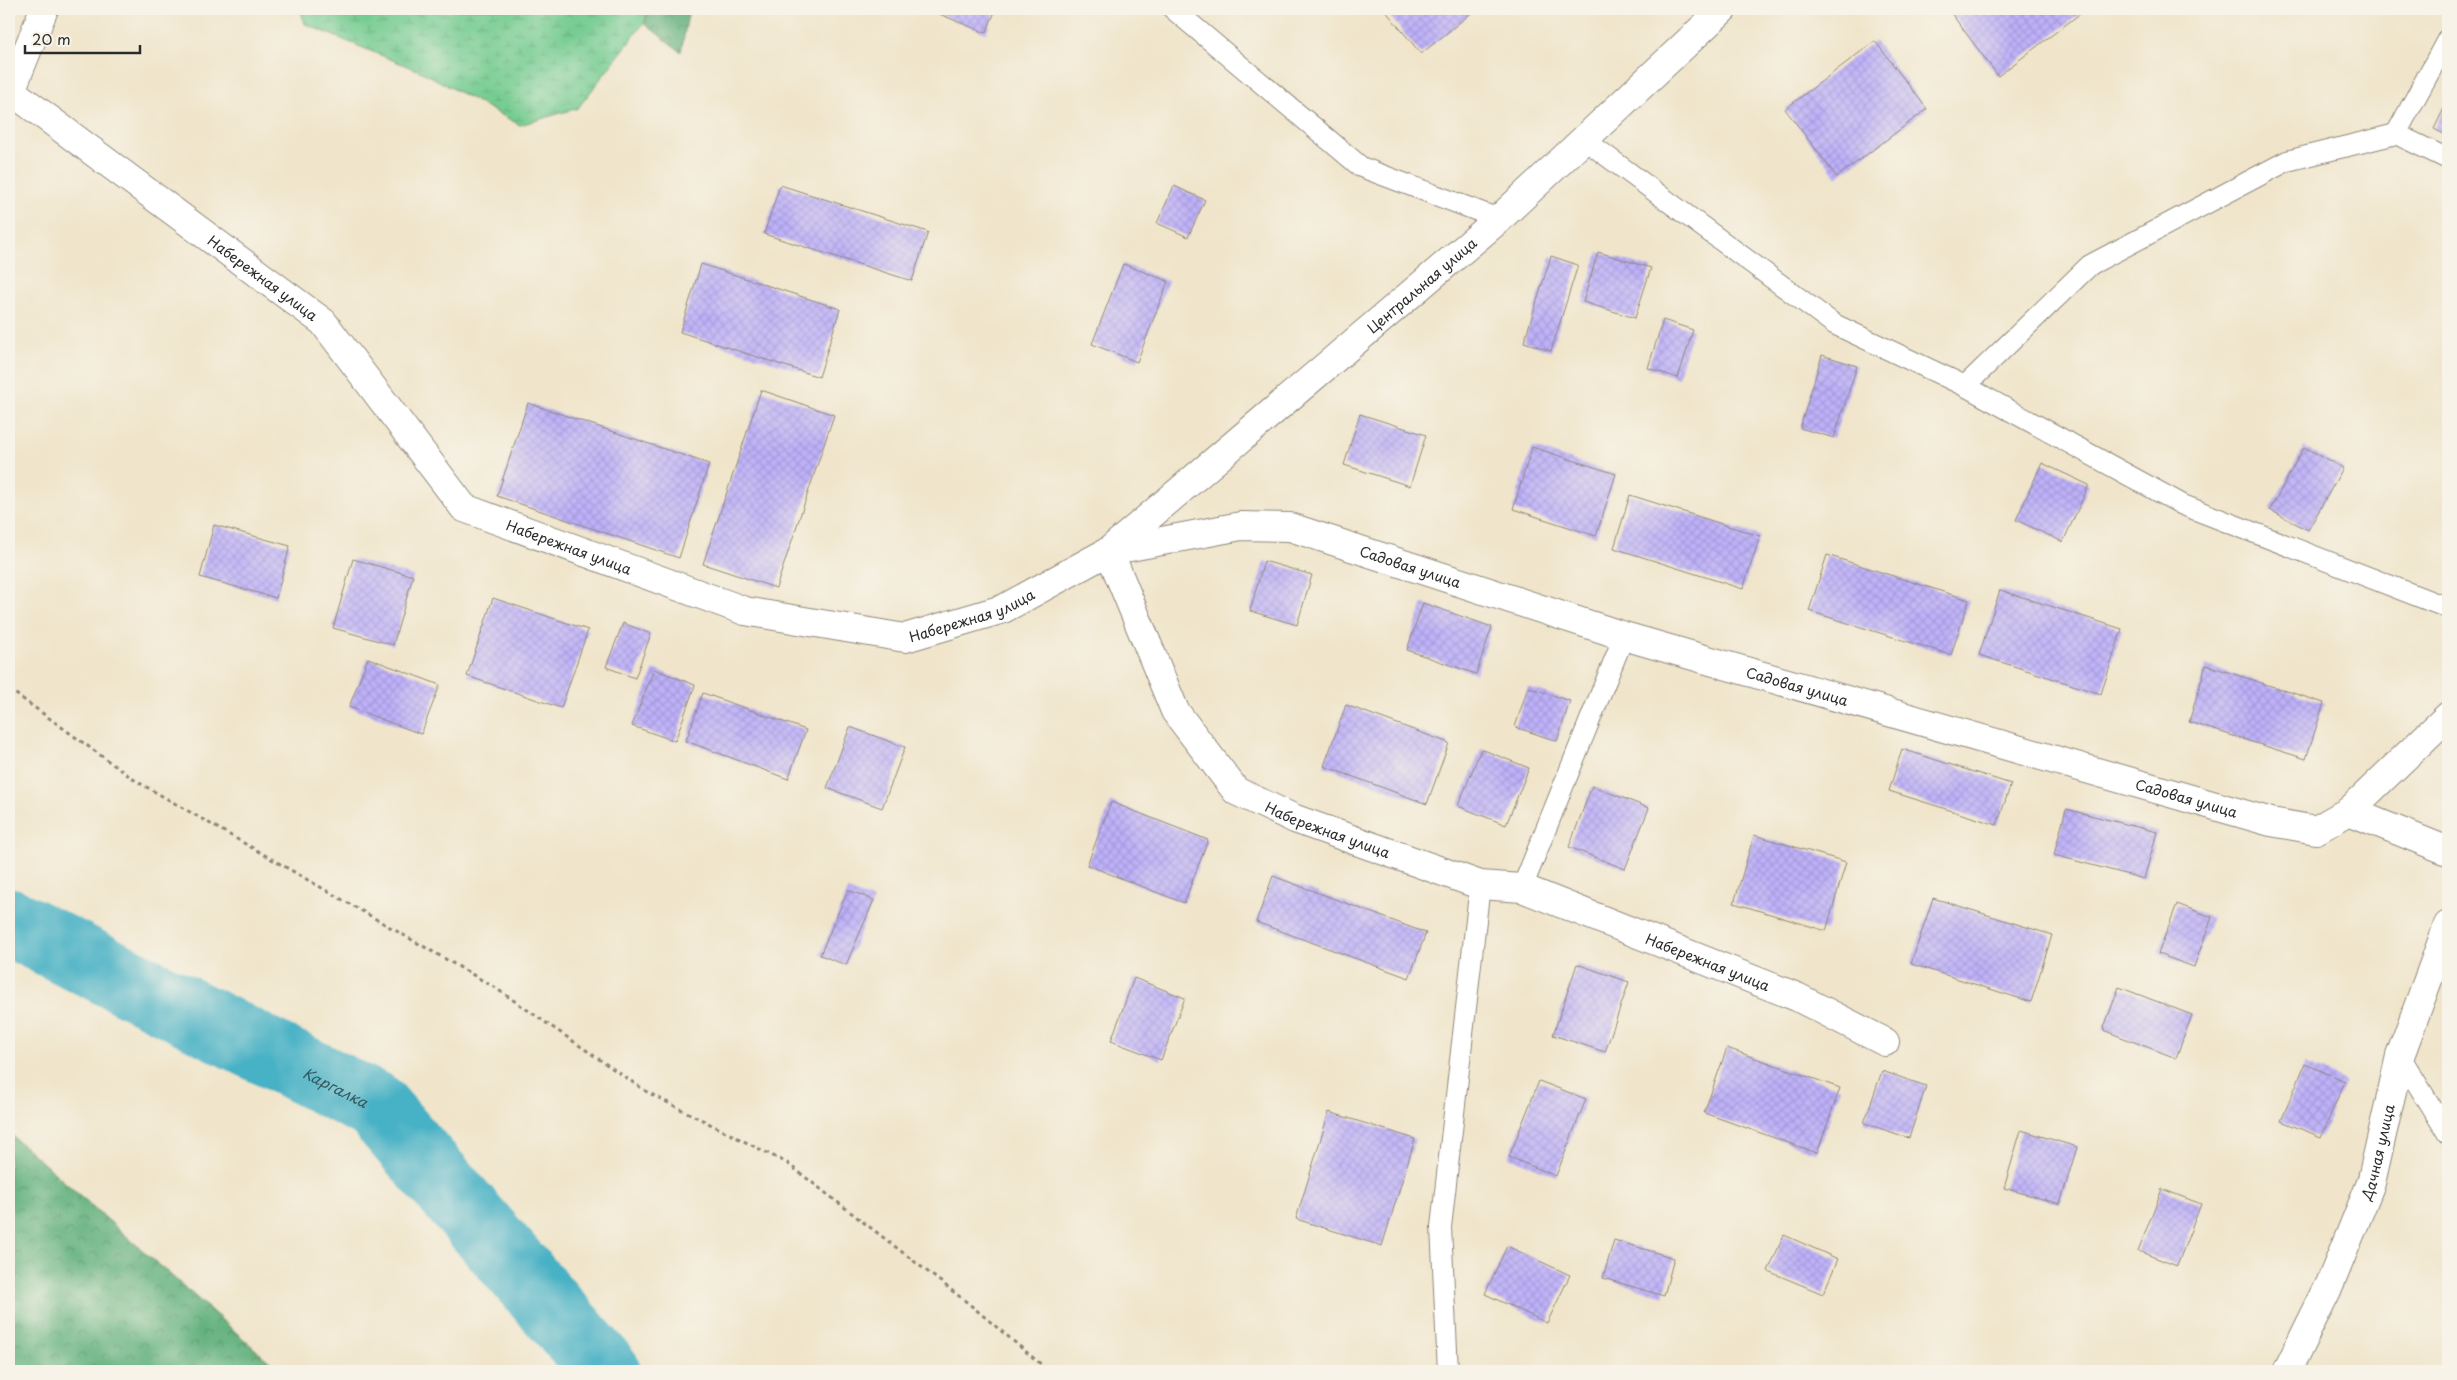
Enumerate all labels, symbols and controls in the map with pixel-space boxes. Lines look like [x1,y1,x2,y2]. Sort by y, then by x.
scale bar [25,22,140,54]
text: 20 m [32,27,71,50]
street label: Набережная улица [204,230,323,325]
street label: Центральная улица [1362,232,1481,338]
street label: Набережная улица [504,514,635,579]
street label: Садовая улица [1357,540,1464,593]
street label: Набережная улица [906,583,1038,647]
street label: Садовая улица [1744,661,1851,711]
street label: Садовая улица [2133,773,2240,822]
street label: Набережная улица [1262,796,1393,863]
street label: Набережная улица [1643,928,1773,996]
water label: Каргалка [300,1060,373,1113]
street label: Дачная улица [2355,1102,2399,1204]

